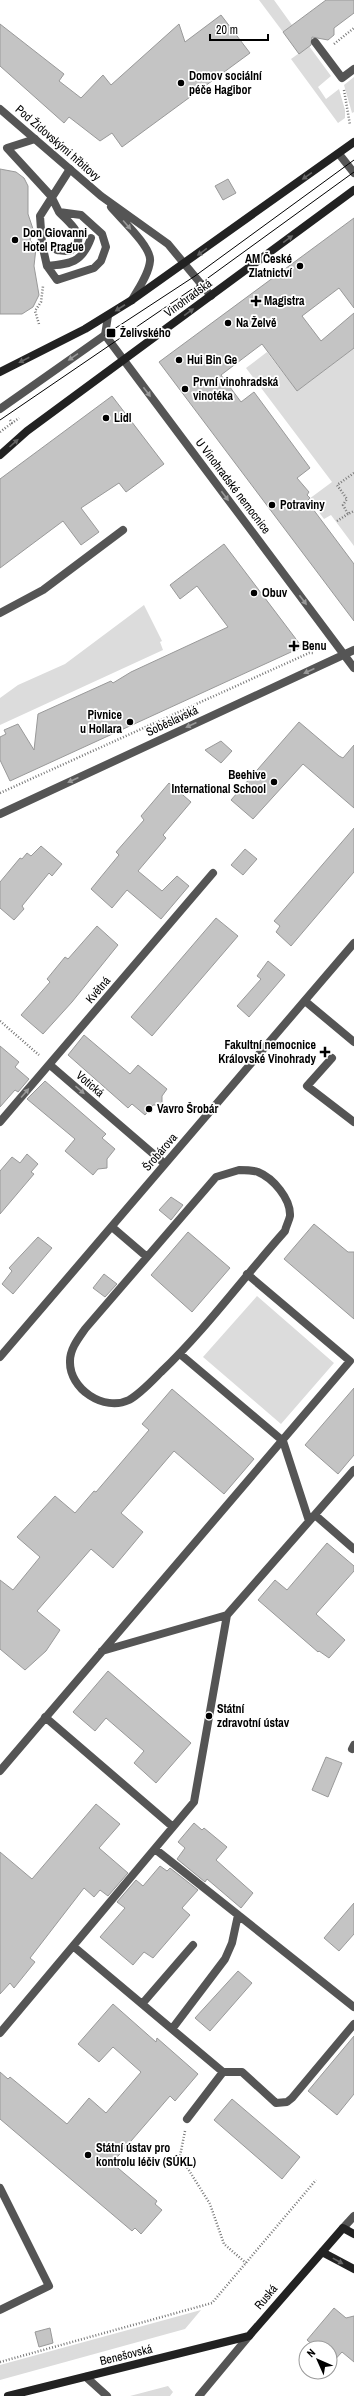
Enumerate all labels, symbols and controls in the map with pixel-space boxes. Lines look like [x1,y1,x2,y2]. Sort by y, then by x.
scale bar [210,16,268,42]
text: 20 m [216,22,238,38]
place label: Domov sociální péče Hagibor [189,68,263,98]
marker: Domov sociální péče Hagibor [176,78,186,88]
street label: Pod Židovskými hřbitovy [12,101,104,185]
one-way arrow [302,172,312,180]
one-way arrow [122,220,132,230]
place label: Don Giovanni Hotel Prague [23,225,87,255]
marker: Don Giovanni Hotel Prague [10,235,20,245]
one-way arrow [282,235,293,244]
one-way arrow [196,248,207,256]
place label: AM České Zlatnictví [245,251,293,281]
marker: AM České Zlatnictví [295,261,305,271]
street label: Vinohradská [161,275,215,321]
place label: Magistra [264,293,305,309]
marker: Magistra [251,296,261,306]
one-way arrow [115,304,125,312]
one-way arrow [183,308,194,316]
place label: Na Želvě [236,315,277,331]
marker: Na Želvě [223,318,233,328]
place label: Želivského [120,325,171,341]
marker: Želivského [105,327,117,339]
place label: Hui Bin Ge [187,352,238,368]
one-way arrow [67,354,78,361]
marker: Hui Bin Ge [174,355,184,365]
one-way arrow [18,357,30,363]
place label: První vinohradská vinotéka [193,374,279,404]
marker: První vinohradská vinotéka [180,384,190,394]
one-way arrow [143,386,151,397]
place label: Lidl [114,410,132,426]
marker: Lidl [101,413,111,423]
street label: U Vinohradské nemocnice [192,435,274,537]
one-way arrow [9,439,19,448]
one-way arrow [221,490,229,501]
place label: Potraviny [280,497,325,513]
marker: Potraviny [267,500,277,510]
place label: Obuv [262,585,288,601]
marker: Obuv [249,588,259,598]
one-way arrow [299,594,307,605]
place label: Benu [302,638,327,654]
marker: Benu [289,641,299,651]
one-way arrow [303,668,314,674]
street label: Soběslavská [143,702,201,740]
place label: Pivnice u Hollara [80,707,123,737]
marker: Pivnice u Hollara [125,717,135,727]
one-way arrow [184,723,196,729]
place label: Beehive International School [171,767,267,797]
one-way arrow [67,777,78,783]
marker: Beehive International School [269,777,279,787]
street label: Květná [82,973,114,1007]
place label: Fakultní nemocnice Královské Vinohrady [218,1037,317,1067]
marker: Fakultní nemocnice Královské Vinohrady [319,1046,331,1058]
street label: Votická [73,1067,108,1101]
one-way arrow [74,1086,85,1095]
one-way arrow [21,1088,30,1099]
place label: Vavro Šrobár [157,1101,218,1117]
marker: Vavro Šrobár [144,1104,154,1114]
street label: Šrobárova [139,1129,181,1174]
place label: Státní zdravotní ústav [217,1701,290,1731]
marker: Státní zdravotní ústav [204,1711,214,1721]
place label: Státní ústav pro kontrolu léčiv (SÚKL) [96,2140,196,2170]
marker: Státní ústav pro kontrolu léčiv (SÚKL) [83,2150,93,2160]
one-way arrow [332,2257,344,2264]
street label: Ruská [251,2281,281,2313]
north arrow [298,2340,338,2380]
street label: Benešovská [98,2341,154,2369]
text: N [304,2346,318,2360]

